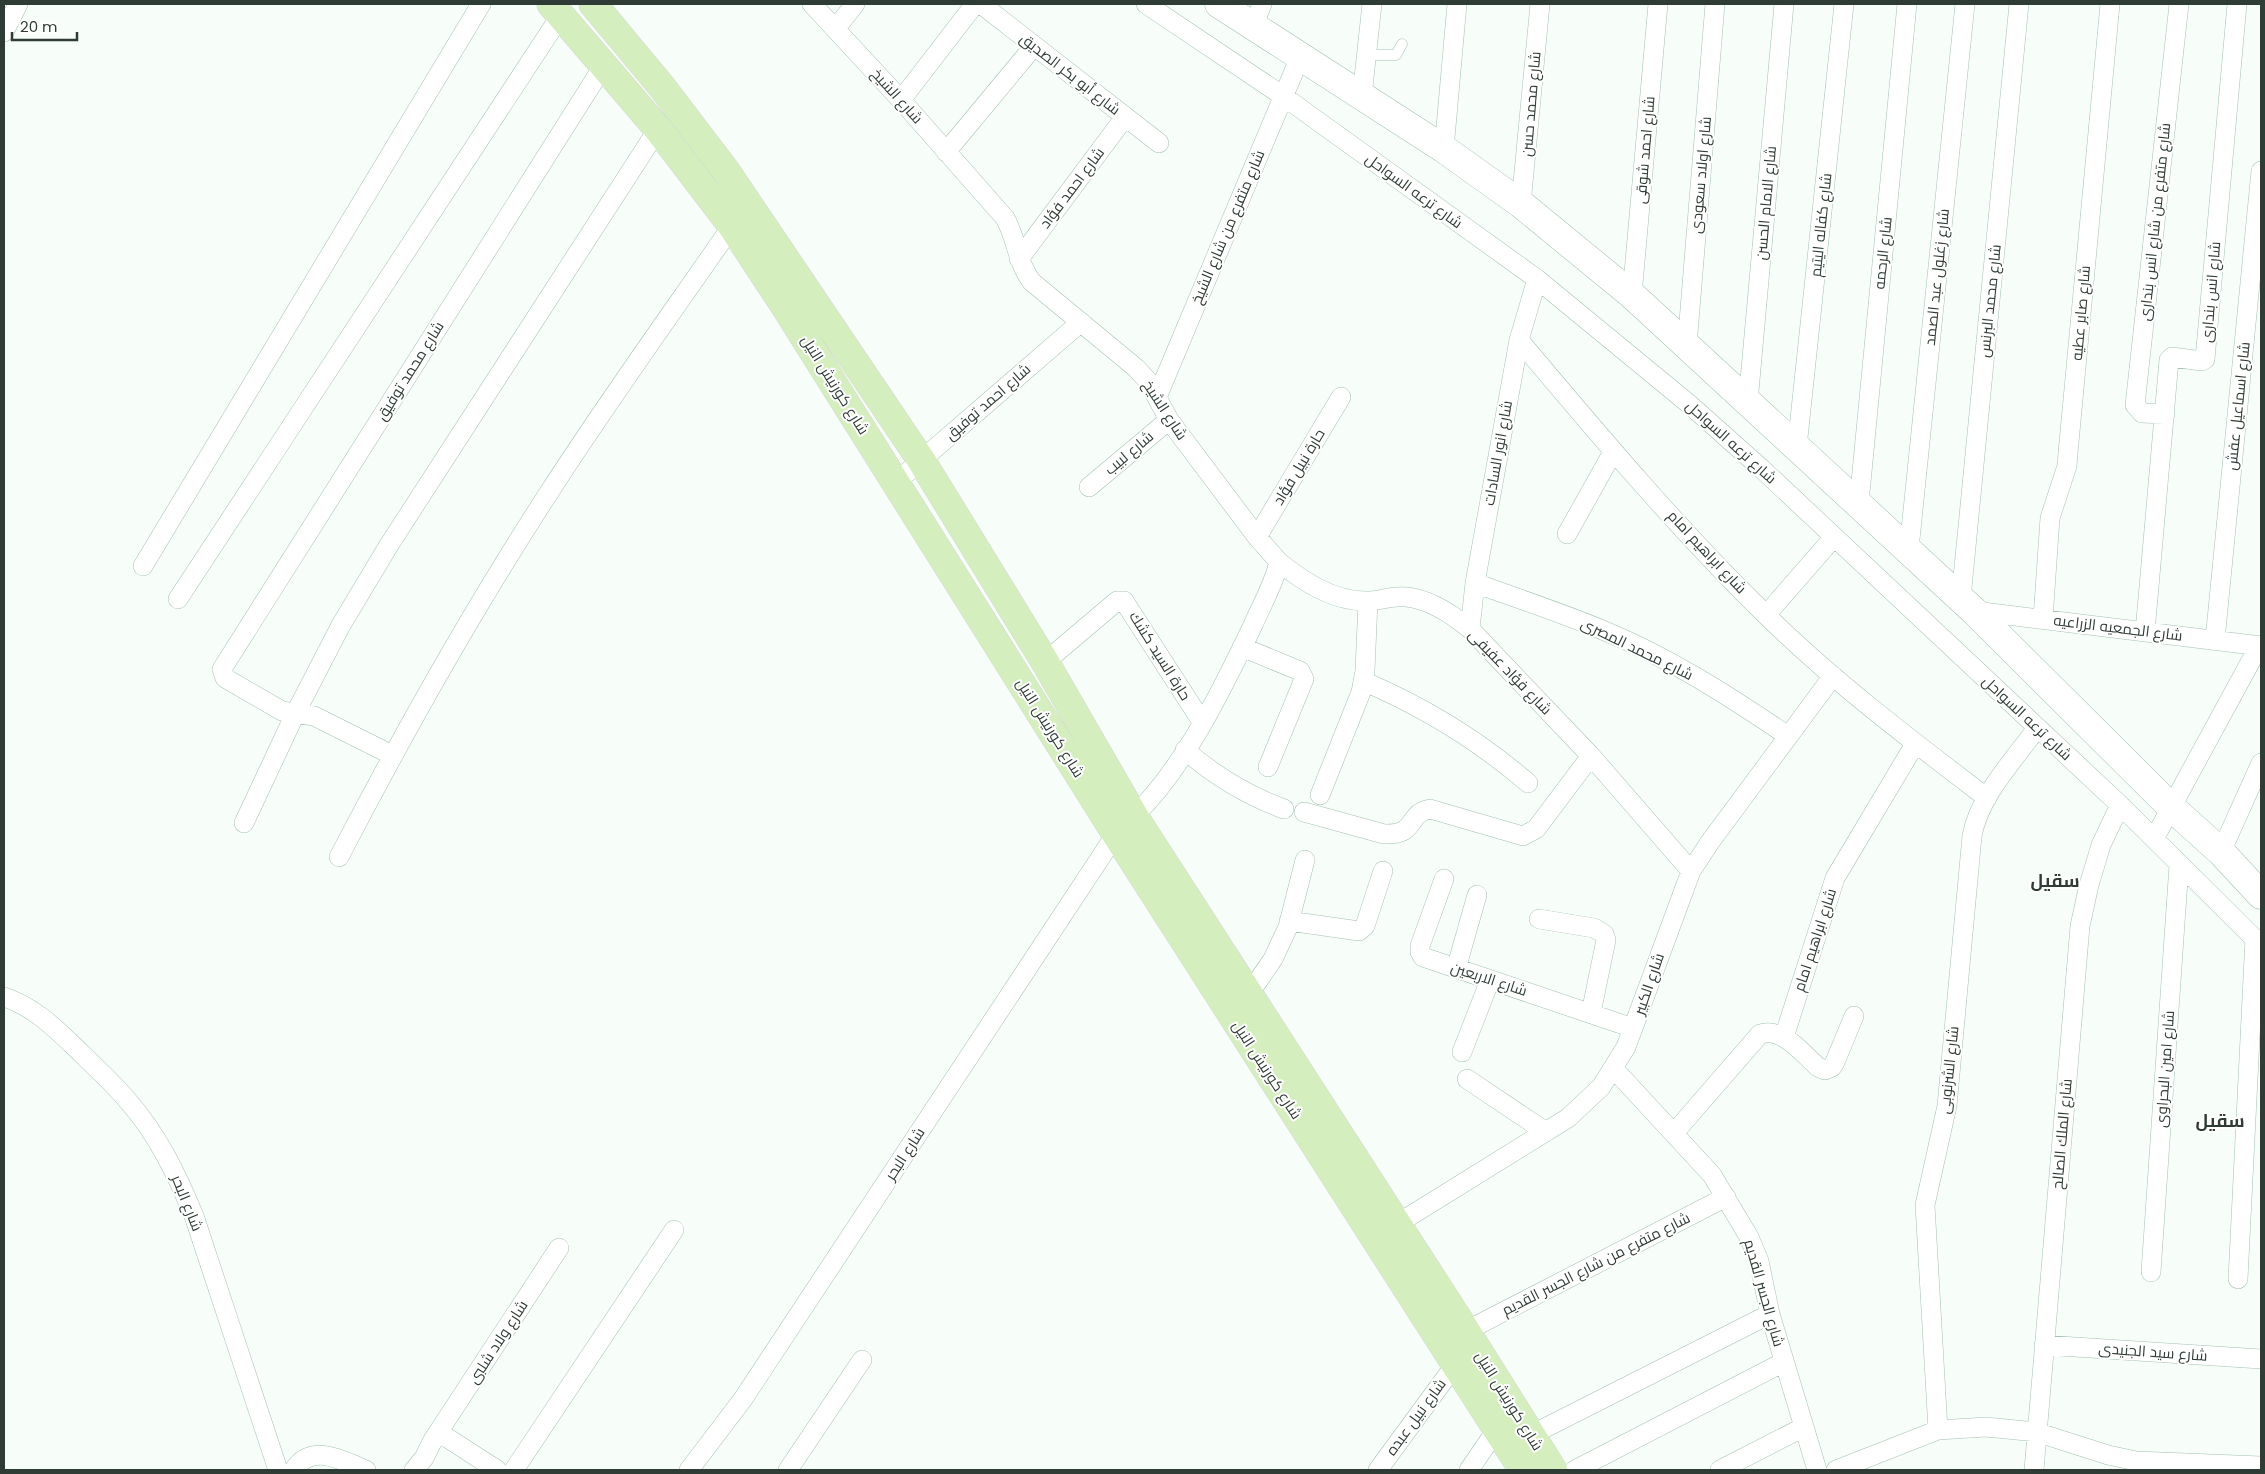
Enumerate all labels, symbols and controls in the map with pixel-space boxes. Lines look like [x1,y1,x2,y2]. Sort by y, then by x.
scale bar [12,10,78,42]
text: 20 m [20,16,58,37]
street label: شارع أبو بكر الصديق [1015,28,1125,120]
street label: شارع محمد حسن [1515,51,1547,157]
street label: شارع الشيخ [866,63,928,129]
street label: شارع احمد شوقى [1629,95,1661,205]
street label: شارع اولاد سعودى [1685,116,1717,234]
street label: شارع متفرع من شارع انس بندارى [2134,122,2176,322]
street label: شارع احمد فؤاد [1034,143,1110,233]
street label: شارع الامام الحسن [1750,145,1782,261]
street label: شارع متفرع من شارع الشيخ [1186,147,1270,307]
street label: شارع ترعه السواحل [1361,148,1467,234]
street label: شارع كفاله اليتيم [1805,172,1837,278]
street label: شارع زغلول عبد الصمد [1919,207,1955,347]
street label: شارع الرحمه [1868,216,1898,290]
street label: شارع انس بندارى [2196,240,2226,344]
street label: شارع محمد البرنس [1973,243,2007,359]
street label: شارع صابر عطيه [2066,264,2096,362]
street label: شارع محمد توفيق [371,317,449,425]
street label: شارع كورنيش النيل [796,331,874,439]
street label: شارع اسماعيل عفش [2220,341,2256,471]
street label: شارع احمد توفيق [940,359,1036,445]
street label: شارع الشيخ [1137,376,1193,444]
street label: شارع ترعه السواحل [1681,395,1781,489]
street label: شارع انور السادات [1478,399,1518,507]
street label: حارة نبيل فؤاد [1267,425,1330,509]
street label: شارع لبيب [1100,426,1158,480]
street label: شارع ابراهيم امام [1662,505,1752,599]
street label: حارة السيد كشك [1125,607,1196,704]
street label: شارع الجمعيه الزراعيه [2052,609,2184,647]
street label: شارع محمد المصرى [1577,612,1697,686]
street label: شارع فؤاد عفيفى [1463,624,1557,720]
street label: شارع ترعه السواحل [1977,671,2077,765]
street label: شارع كورنيش النيل [1011,674,1089,782]
district label: سقيل [2030,868,2080,893]
street label: شارع ابراهيم امام [1788,886,1842,994]
street label: شارع الكبير [1628,950,1670,1019]
street label: شارع الاربعين [1448,956,1530,1002]
street label: شارع امين البحراوى [2150,1010,2180,1128]
street label: شارع كورنيش النيل [1227,1016,1307,1124]
street label: شارع الشرنوبى [1933,1025,1965,1115]
street label: شارع الملك الصالح [2046,1078,2078,1190]
district label: سقيل [2195,1108,2245,1133]
street label: شارع البحر [879,1123,930,1186]
street label: شارع البحر [165,1171,208,1235]
street label: شارع متفرع من شارع الجسر القديم [1498,1207,1694,1321]
street label: شارع الجسر القديم [1738,1237,1790,1349]
street label: شارع ولاد شلبى [463,1296,533,1388]
street label: شارع سيد الجنيدى [2098,1337,2208,1367]
street label: شارع كورنيش النيل [1470,1347,1548,1455]
street label: شارع نبيل عبده [1381,1374,1451,1460]

